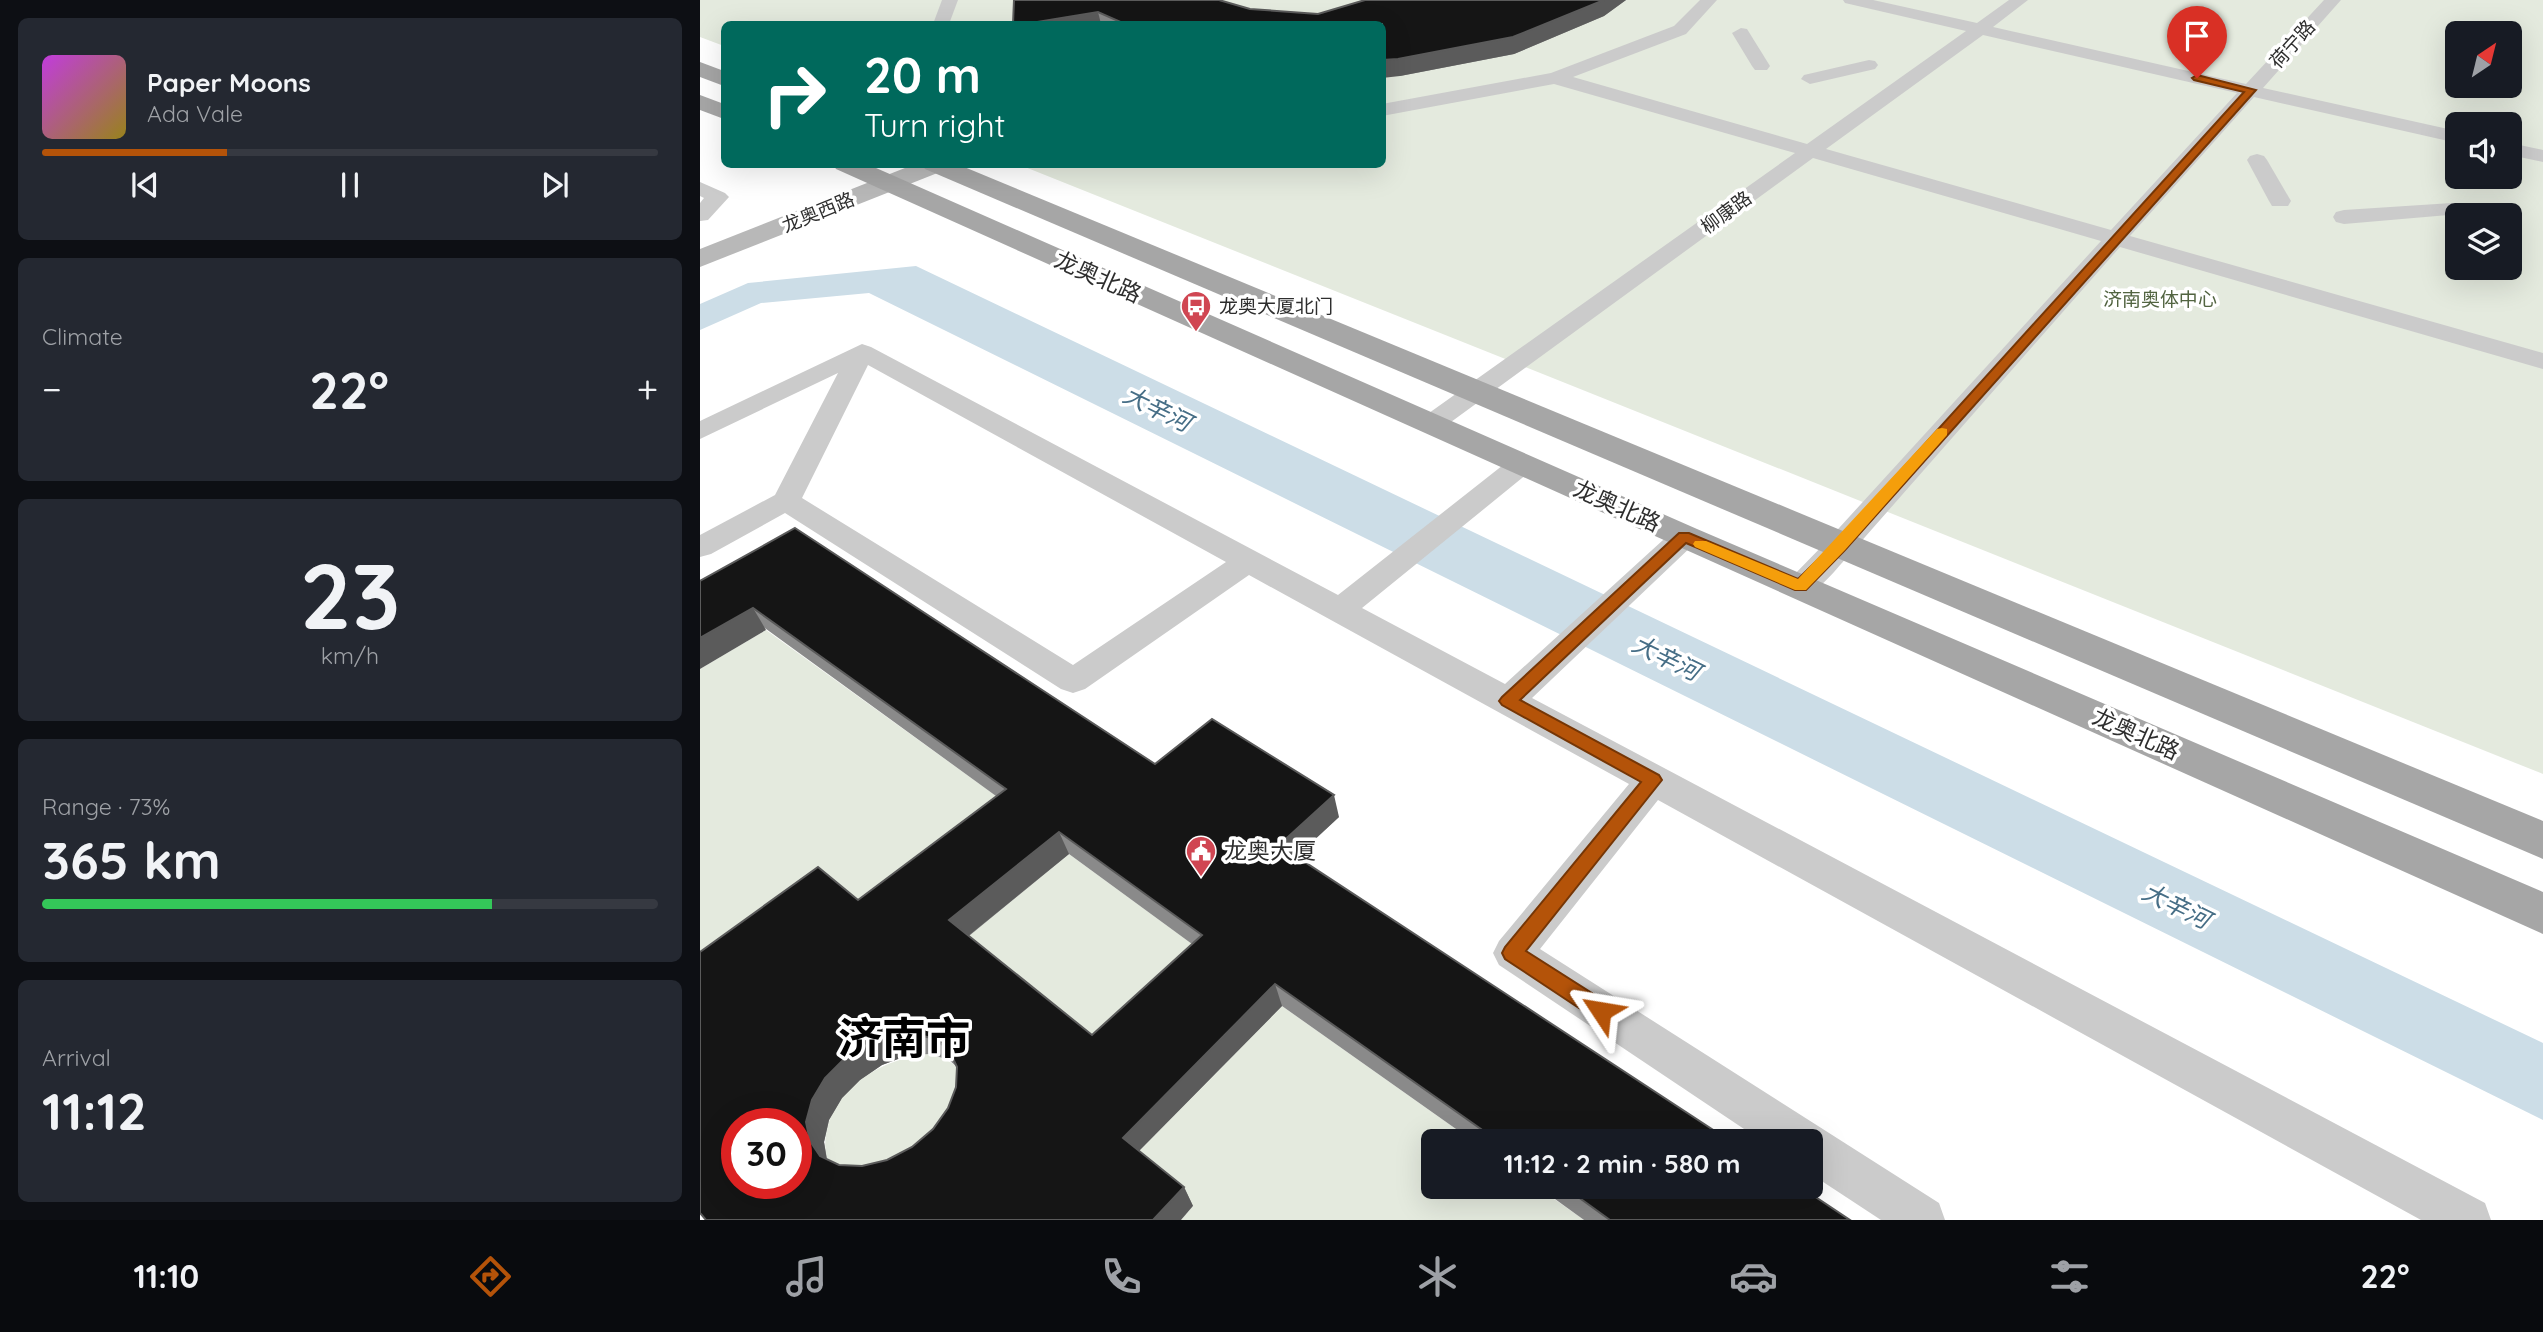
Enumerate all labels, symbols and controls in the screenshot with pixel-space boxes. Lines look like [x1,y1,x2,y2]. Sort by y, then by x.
pin [2167,6,2227,78]
street label: 荷宁路 [2264,15,2320,73]
icon: arrive [2178,17,2216,55]
north arrow [2445,21,2522,98]
map controls [2445,21,2522,280]
text: 20 m [864,44,981,105]
icon: right [749,49,840,140]
text: Paper Moons [147,66,311,99]
text: Ada Vale [147,99,243,128]
text: Turn right [864,105,1005,145]
button: sound [2445,112,2522,189]
icon: previous [126,166,164,204]
icon: pause [331,166,369,204]
icon: next [536,166,574,204]
street label: 柳康路 [1696,186,1756,238]
street label: 龙奥西路 [778,187,858,237]
button: layers [2445,203,2522,280]
street label: 龙奥北路 [1050,245,1146,308]
park label: 济南奥体中心 [2103,287,2217,311]
bus stop icon: 龙奥大厦北门 [1179,289,1213,333]
place label: 龙奥大厦北门 [1219,294,1333,318]
text: Climate [42,322,123,351]
text: 22° [309,357,389,422]
text: − [42,365,62,413]
text: + [637,365,658,413]
water label: 大辛河 [1119,379,1200,439]
street label: 龙奥北路 [1569,474,1665,537]
text: 23 [300,538,400,652]
water label: 大辛河 [1628,628,1709,688]
text: km/h [321,641,379,670]
street label: 龙奥北路 [2088,702,2184,765]
text: Range · 73% [42,792,170,821]
text: 365 km [42,827,221,892]
public building icon: 龙奥大厦 [1184,834,1218,878]
place label: 龙奥大厦 [1224,836,1316,865]
water label: 大辛河 [2138,876,2219,936]
position arrow [1564,974,1638,1048]
district label: 济南市 [838,1010,970,1065]
text: Arrival [42,1043,111,1072]
text: 11:12 [42,1078,146,1143]
speed limit sign: 30 [721,1108,812,1199]
text: 11:12 · 2 min · 580 m [1503,1147,1741,1180]
icon: directions [466,1252,515,1301]
icon: music [782,1252,831,1301]
icon: phone [1097,1252,1146,1301]
icon: climate [1413,1252,1462,1301]
icon: car [1729,1252,1778,1301]
icon: filters [2045,1252,2094,1301]
text: 11:10 [133,1256,199,1296]
text: 22° [2361,1256,2410,1296]

